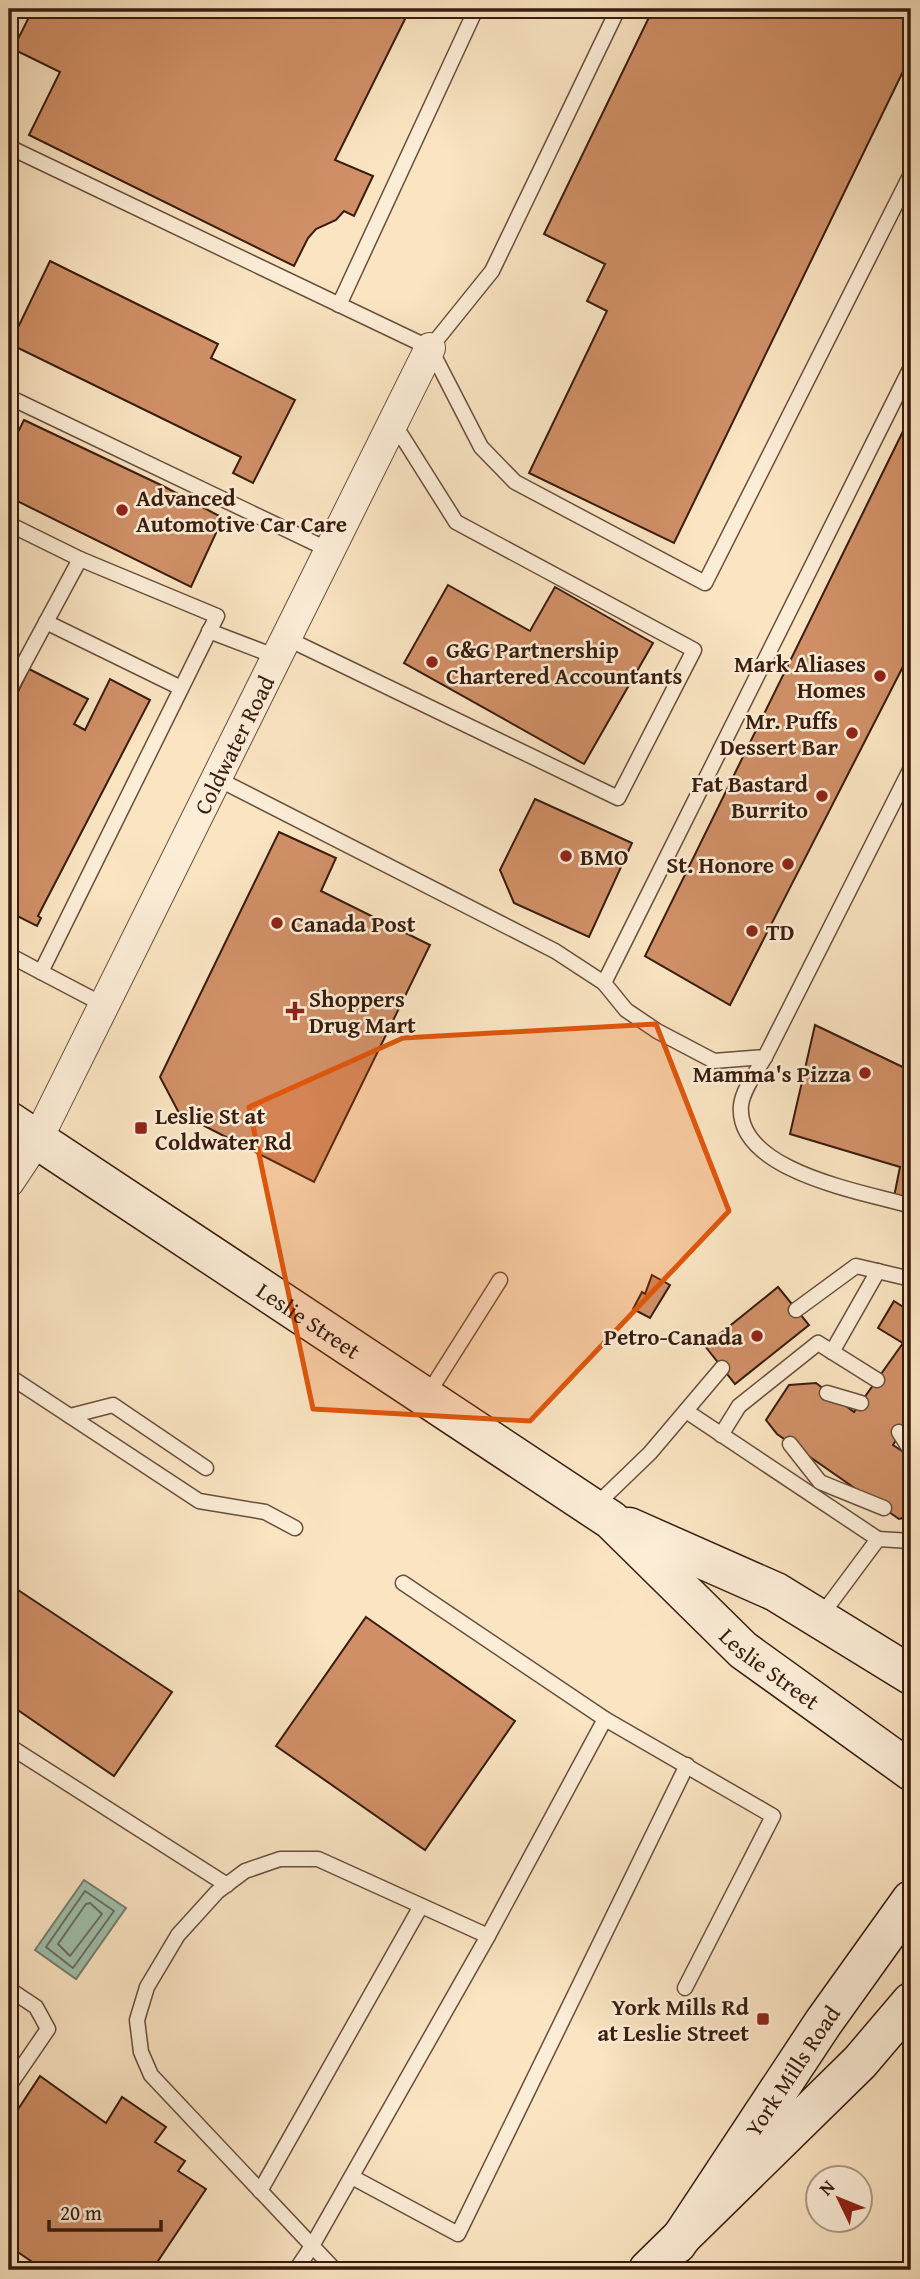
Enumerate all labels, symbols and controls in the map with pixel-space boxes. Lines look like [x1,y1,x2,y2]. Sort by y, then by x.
place label: Advanced Automotive Car Care [136,481,347,540]
marker: Advanced Automotive Car Care [114,502,130,518]
place label: G&G Partnership Chartered Accountants [446,633,682,692]
place label: Mark Aliases Homes [734,647,866,706]
marker: G&G Partnership Chartered Accountants [424,654,440,670]
marker: Mark Aliases Homes [872,668,888,684]
street label: Coldwater Road [185,669,282,820]
place label: Mr. Puffs Dessert Bar [720,704,838,763]
marker: Mr. Puffs Dessert Bar [844,725,860,741]
place label: Fat Bastard Burrito [692,767,809,826]
marker: Fat Bastard Burrito [814,788,830,804]
place label: BMO [580,840,628,873]
marker: BMO [558,848,574,864]
place label: St. Honore [666,848,774,881]
marker: St. Honore [780,856,796,872]
place label: Canada Post [291,907,416,940]
marker: Canada Post [269,915,285,931]
place label: TD [766,915,795,948]
marker: TD [744,923,760,939]
place label: Shoppers Drug Mart [309,982,416,1041]
marker: Shoppers Drug Mart [287,1003,303,1019]
place label: Mamma's Pizza [693,1057,851,1090]
marker: Mamma's Pizza [857,1065,873,1081]
place label: Leslie St at Coldwater Rd [155,1099,292,1158]
marker: Leslie St at Coldwater Rd [133,1120,149,1136]
street label: Leslie Street [251,1273,367,1366]
place label: Petro-Canada [604,1320,743,1353]
marker: Petro-Canada [749,1328,765,1344]
street label: Leslie Street [712,1620,827,1717]
place label: York Mills Rd at Leslie Street [597,1990,750,2049]
street label: York Mills Road [736,1998,848,2143]
marker: York Mills Rd at Leslie Street [755,2011,771,2027]
north arrow [804,2164,874,2234]
text: N [812,2173,841,2202]
scale bar [49,2188,161,2232]
text: 20 m [60,2197,102,2228]

